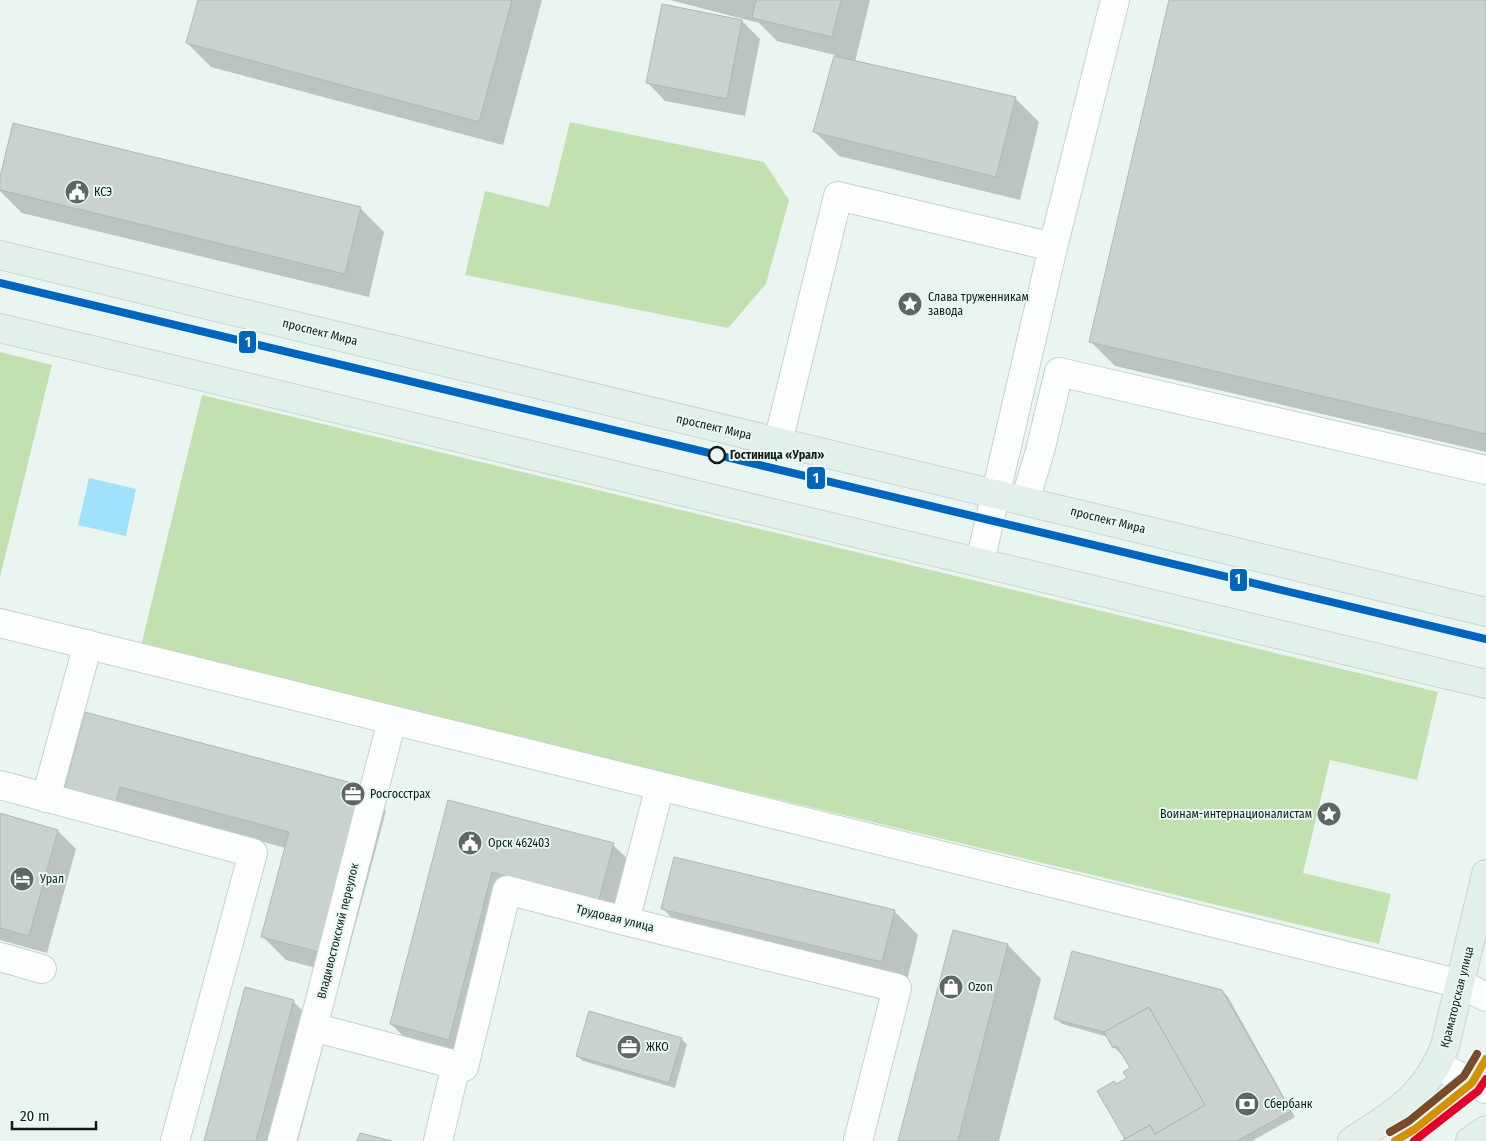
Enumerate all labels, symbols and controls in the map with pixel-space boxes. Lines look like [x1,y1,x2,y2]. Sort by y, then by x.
public building icon: КСЭ [64,179,90,205]
place label: КСЭ [94,185,112,199]
place label: Слава труженникам завода [928,290,1029,318]
place icon: Слава труженникам завода [897,291,923,317]
street label: проспект Мира [281,316,359,348]
line badge: 1 [238,330,257,354]
text: 1 [245,334,251,351]
street label: проспект Мира [675,412,753,443]
marker: Гостиница «Урал» [708,446,726,464]
place label: Гостиница «Урал» [730,448,824,462]
line badge: 1 [806,466,826,490]
text: 1 [813,470,819,487]
street label: проспект Мира [1069,504,1147,536]
line badge: 1 [1229,568,1248,592]
text: 1 [1235,571,1241,588]
office icon: Росгосстрах [340,781,366,807]
place label: Росгосстрах [370,787,431,801]
place icon: Воинам-интернационалистам [1316,801,1342,827]
place label: Воинам-интернационалистам [1160,807,1312,821]
public building icon: Орск 462403 [457,830,483,856]
place label: Орск 462403 [488,836,550,850]
street label: Владивостокский переулок [314,861,362,1000]
hotel icon: Урал [9,866,35,892]
place label: Урал [39,872,64,886]
street label: Трудовая улица [574,902,656,935]
street label: Краматорская улица [1438,945,1476,1049]
shop icon: Ozon [938,974,964,1000]
place label: Ozon [968,980,993,994]
office icon: ЖКО [616,1034,642,1060]
place label: ЖКО [646,1040,669,1054]
bank icon: Сбербанк [1234,1091,1260,1117]
place label: Сбербанк [1264,1097,1313,1111]
scale bar [12,1098,96,1130]
text: 20 m [20,1107,50,1125]

